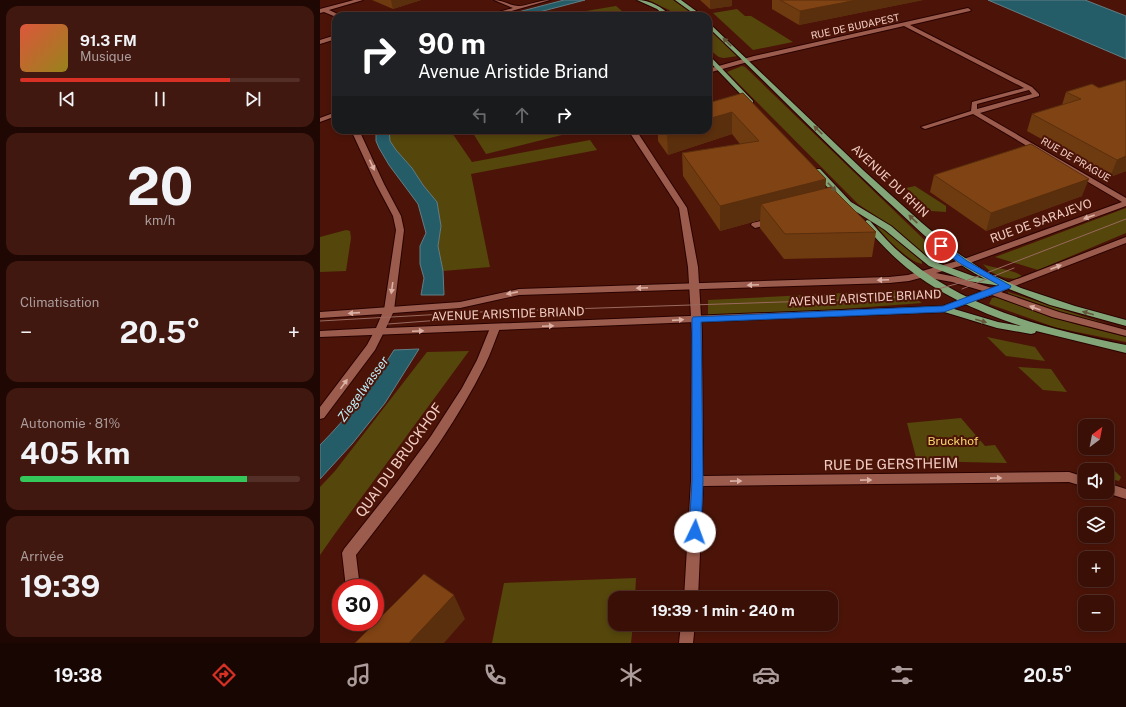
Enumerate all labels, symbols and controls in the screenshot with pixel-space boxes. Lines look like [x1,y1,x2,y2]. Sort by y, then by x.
street label: RUE DE BUDAPEST [810,11,900,41]
text: 90 m [418,27,486,60]
icon: right [352,28,404,80]
text: 91.3 FM [80,32,137,49]
one-way arrow [722,37,732,47]
text: Musique [80,49,132,64]
text: Avenue Aristide Briand [418,61,609,82]
icon: previous [56,88,78,110]
icon: pause [149,88,171,110]
icon: next [242,88,264,110]
icon: left [469,104,491,126]
icon: ahead [511,104,533,126]
icon: right [553,104,575,126]
one-way arrow [813,125,823,135]
street label: RUE DE PRAGUE [1039,134,1113,184]
street label: AVENUE DU RHIN [849,142,931,220]
text: 20 [127,156,193,217]
one-way arrow [369,160,375,171]
one-way arrow [827,182,837,192]
street label: RUE DE SARAJEVO [988,196,1094,246]
text: km/h [145,213,175,228]
one-way arrow [1083,214,1095,220]
one-way arrow [907,215,918,224]
pin [924,229,958,263]
icon: arrive [930,235,952,257]
one-way arrow [1051,264,1062,270]
one-way arrow [877,277,889,284]
one-way arrow [388,282,394,294]
one-way arrow [746,282,759,288]
one-way arrow [635,285,648,291]
street label: AVENUE ARISTIDE BRIAND [788,287,942,309]
one-way arrow [506,291,518,297]
text: Climatisation [20,295,99,310]
street label: AVENUE ARISTIDE BRIAND [431,304,585,324]
one-way arrow [1028,305,1040,311]
one-way arrow [348,309,360,316]
one-way arrow [1082,310,1094,316]
text: 20.5° [120,314,200,350]
one-way arrow [672,317,684,324]
one-way arrow [976,318,988,324]
text: − [20,319,32,345]
text: + [288,319,300,345]
one-way arrow [542,323,555,329]
one-way arrow [412,327,424,334]
water label: Ziegelwasser [334,353,392,425]
one-way arrow [340,379,348,389]
street label: QUAI DU BRUCKHOF [352,400,446,520]
text: Autonomie · 81% [20,416,120,431]
north arrow [1078,419,1114,455]
map controls [1078,419,1114,631]
park label: Bruckhof [927,434,979,448]
text: 405 km [20,435,130,471]
street label: RUE DE GERSTHEIM [824,455,958,473]
button: sound [1078,463,1114,499]
one-way arrow [990,475,1003,481]
one-way arrow [860,476,872,483]
one-way arrow [730,478,743,484]
button: layers [1078,507,1114,543]
position arrow [674,511,716,553]
text: Arrivée [20,549,64,564]
button: + [1078,551,1114,587]
text: 19:39 [20,568,100,604]
speed limit sign: 30 [332,579,384,631]
button: − [1078,595,1114,631]
text: 19:39 · 1 min · 240 m [651,602,795,619]
icon: directions [210,661,238,689]
icon: music [345,661,373,689]
icon: phone [481,661,509,689]
icon: climate [617,661,645,689]
icon: car [752,661,780,689]
icon: filters [888,661,916,689]
text: 19:38 [54,665,102,686]
text: 20.5° [1024,665,1072,686]

